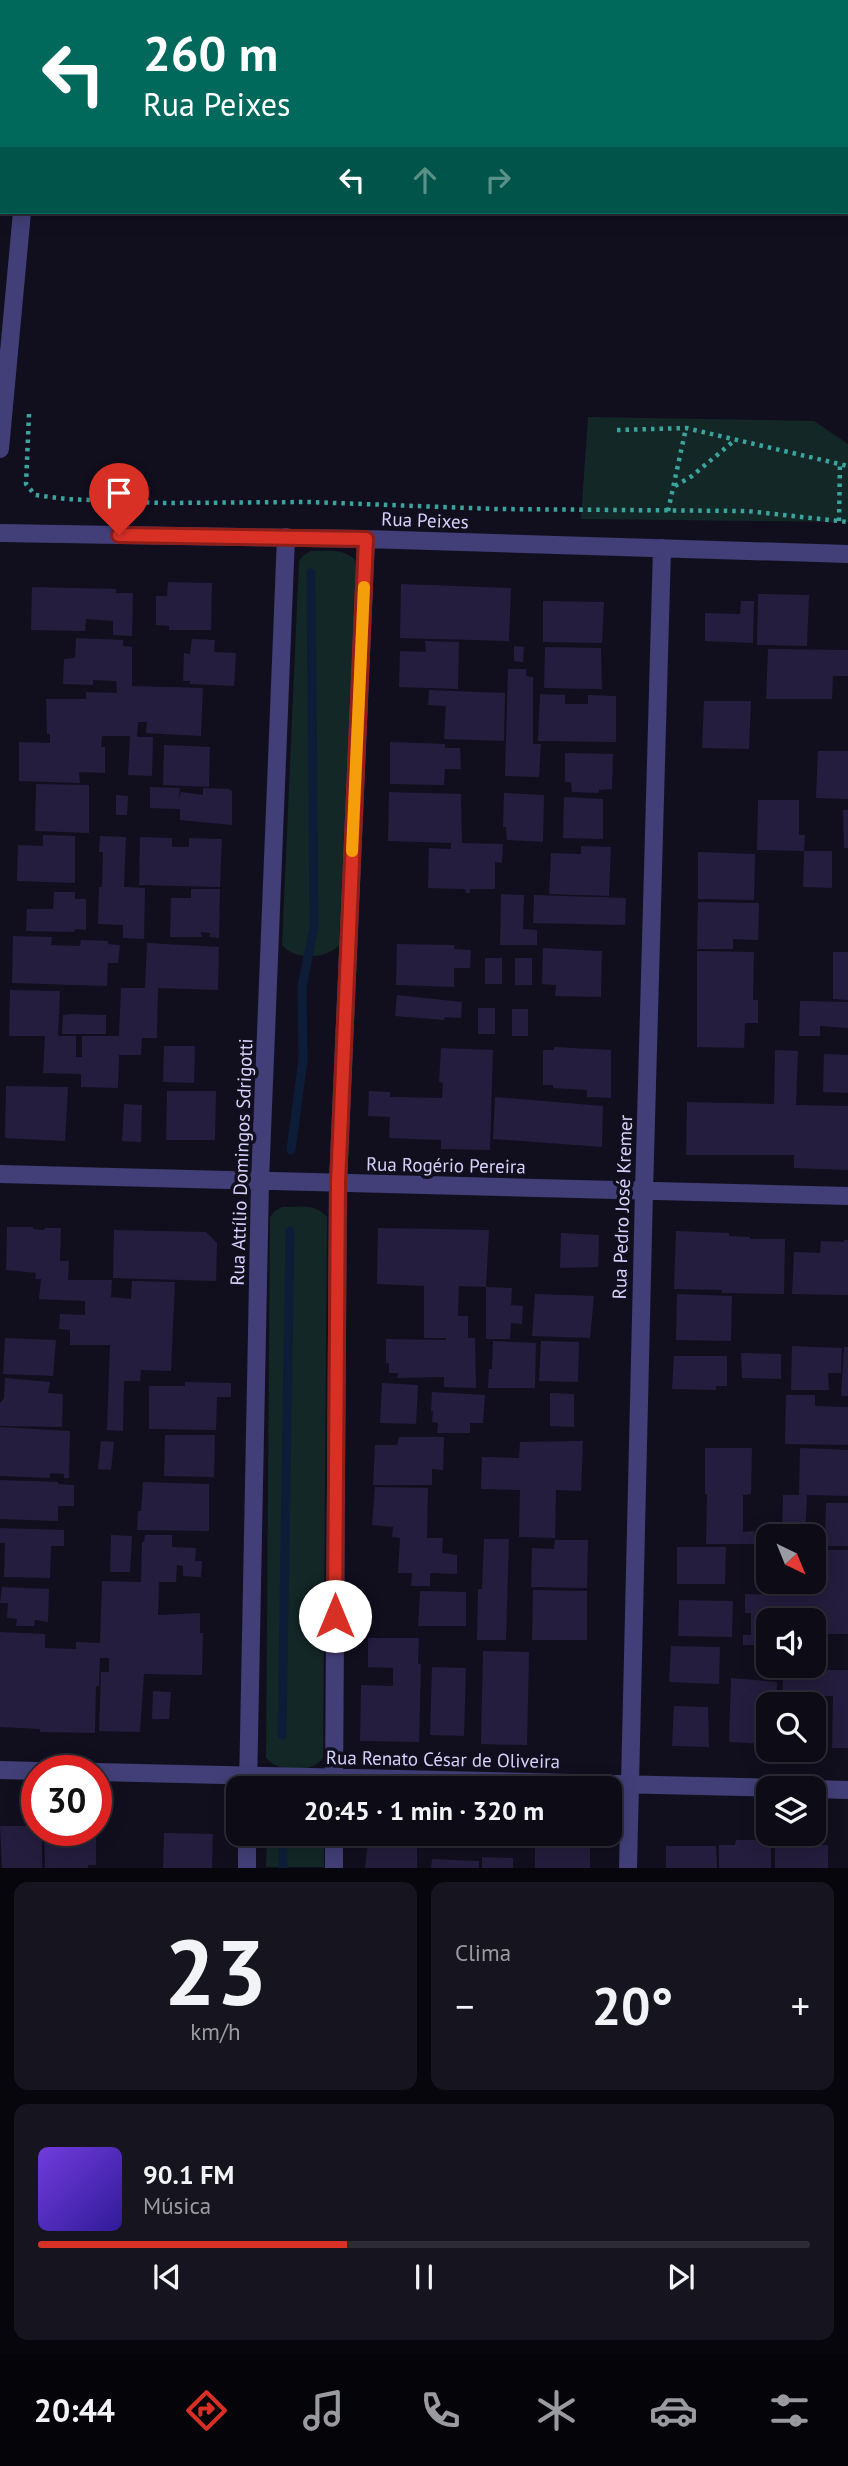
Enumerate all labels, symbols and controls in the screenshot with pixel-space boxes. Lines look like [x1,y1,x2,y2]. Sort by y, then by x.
text: 260 m [143,21,278,85]
icon: left [28,28,119,119]
text: Rua Peixes [143,83,290,125]
icon: left [333,161,371,199]
icon: ahead [406,161,444,199]
icon: right [479,161,517,199]
pin [89,463,149,535]
icon: arrive [100,474,138,512]
street label: Rua Peixes [381,506,469,534]
street label: Rua Attílio Domingos Sdrigotti [225,1038,257,1286]
street label: Rua Pedro José Kremer [607,1114,637,1300]
street label: Rua Rogério Pereira [366,1152,526,1178]
north arrow [756,1524,826,1594]
map controls [756,1524,826,1846]
position arrow [298,1579,372,1653]
button: sound [756,1608,826,1678]
button: search [756,1692,826,1762]
street label: Rua Renato César de Oliveira [326,1745,560,1773]
speed limit sign: 30 [21,1755,112,1846]
button: layers [756,1776,826,1846]
text: 20:45 · 1 min · 320 m [304,1794,544,1827]
text: 23 [164,1912,267,2030]
text: Clima [455,1938,511,1967]
text: 20° [592,1972,673,2039]
text: − [455,1981,474,2030]
text: + [791,1981,810,2030]
text: km/h [190,2017,241,2046]
text: 90.1 FM [143,2158,234,2191]
text: Música [143,2191,211,2220]
icon: previous [148,2258,186,2296]
icon: pause [405,2258,443,2296]
icon: next [662,2258,700,2296]
icon: directions [182,2386,231,2435]
icon: music [299,2386,348,2435]
icon: phone [416,2386,465,2435]
icon: climate [532,2386,581,2435]
icon: car [649,2386,698,2435]
icon: filters [765,2386,814,2435]
text: 20:44 [34,2389,115,2431]

